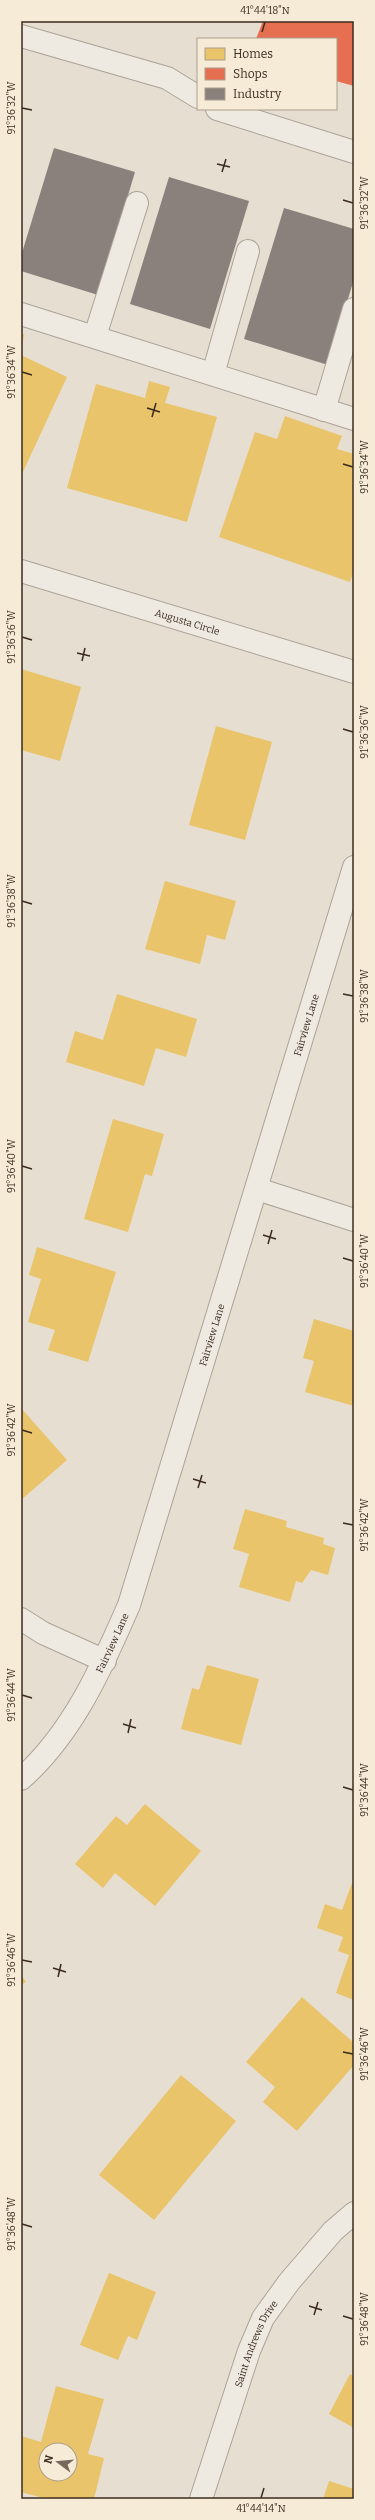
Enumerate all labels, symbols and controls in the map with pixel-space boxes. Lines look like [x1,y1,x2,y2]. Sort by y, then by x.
text: 41°44'18"N [240,5,290,17]
legend [197,38,337,110]
text: Homes [233,47,273,61]
text: Shops [233,67,268,81]
text: 91°36'32"W [6,81,18,135]
text: Industry [233,87,282,101]
text: 91°36'32"W [359,176,371,230]
text: 91°36'34"W [6,345,18,399]
text: 91°36'34"W [359,440,371,494]
street label: Augusta Circle [153,607,221,638]
text: 91°36'36"W [6,610,18,664]
text: 91°36'36"W [359,705,371,759]
text: 91°36'38"W [6,874,18,928]
text: 91°36'38"W [359,969,371,1023]
street label: Fairview Lane [292,993,322,1058]
text: 91°36'40"W [6,1138,18,1193]
text: 91°36'40"W [359,1233,371,1288]
street label: Fairview Lane [197,1302,227,1368]
text: 91°36'42"W [6,1403,18,1457]
text: 91°36'42"W [359,1498,371,1552]
street label: Fairview Lane [94,1611,132,1675]
text: 91°36'44"W [6,1667,18,1722]
text: 91°36'44"W [359,1762,371,1817]
text: 91°36'46"W [6,1932,18,1987]
text: 91°36'46"W [359,2026,371,2081]
text: 91°36'48"W [6,2196,18,2251]
text: 91°36'48"W [359,2291,371,2346]
street label: Saint Andrews Drive [233,2298,281,2389]
north arrow [38,2442,78,2482]
text: N [41,2453,56,2465]
text: 41°44'14"N [236,2503,286,2515]

